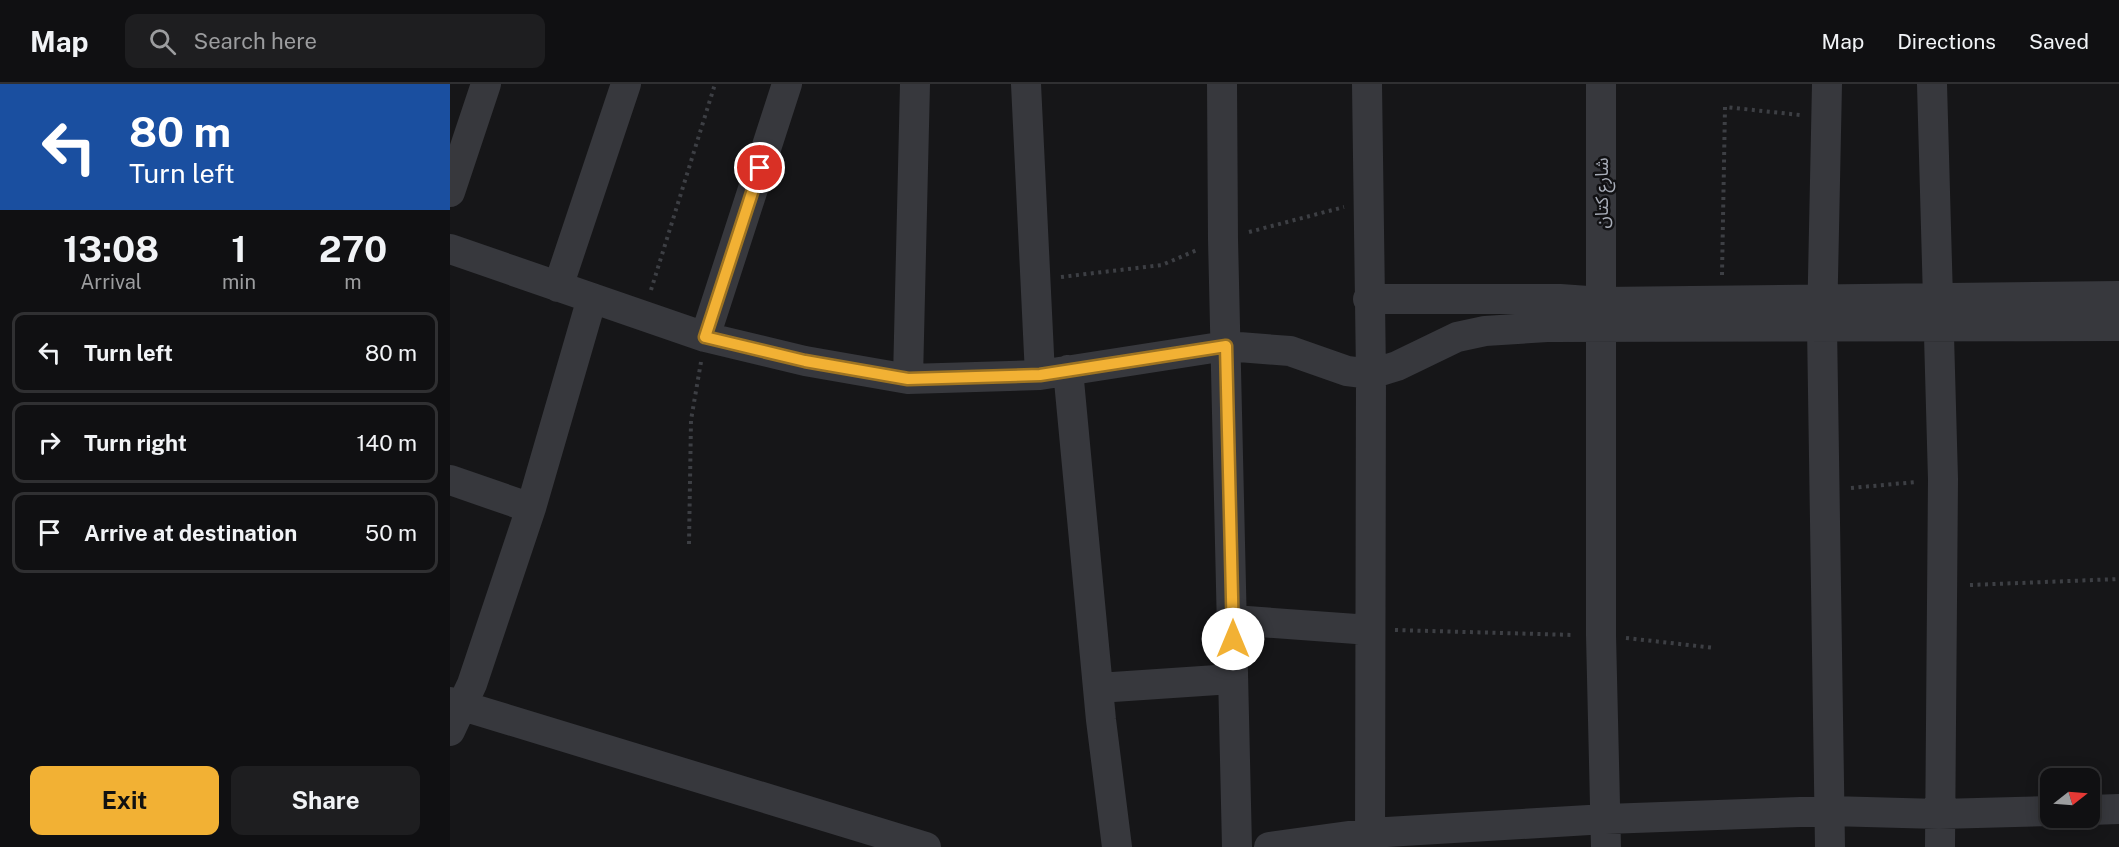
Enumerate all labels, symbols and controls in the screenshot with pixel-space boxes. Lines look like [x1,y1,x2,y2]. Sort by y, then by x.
search box [125,14,545,68]
text: Map [30,25,89,58]
icon: search [146,25,179,58]
text: Search here [194,28,317,54]
text: Map [1822,29,1864,54]
text: Directions [1897,29,1996,54]
text: Saved [2029,29,2089,54]
text: 80 m [129,107,231,156]
icon: left [30,108,108,186]
pin [734,142,785,193]
icon: arrive [743,151,776,184]
text: Turn left [129,157,235,189]
street label: شارع كتان [1591,157,1616,229]
text: 13:08 [63,228,159,270]
text: 1 [231,228,247,270]
text: 270 [319,228,387,270]
text: Arrival [80,270,142,294]
text: min [222,270,256,294]
text: m [344,270,362,294]
icon: left [33,336,66,369]
text: Turn left [84,340,173,366]
text: 80 m [365,340,417,366]
icon: right [33,426,66,459]
text: Turn right [84,430,187,456]
text: 140 m [356,430,417,456]
icon: arrive [33,516,66,549]
text: Arrive at destination [84,520,297,546]
text: 50 m [365,520,417,546]
position arrow [1201,607,1265,671]
button: Exit [30,766,219,835]
button: Share [231,766,420,835]
north arrow [2040,768,2100,828]
map controls [2040,768,2100,828]

